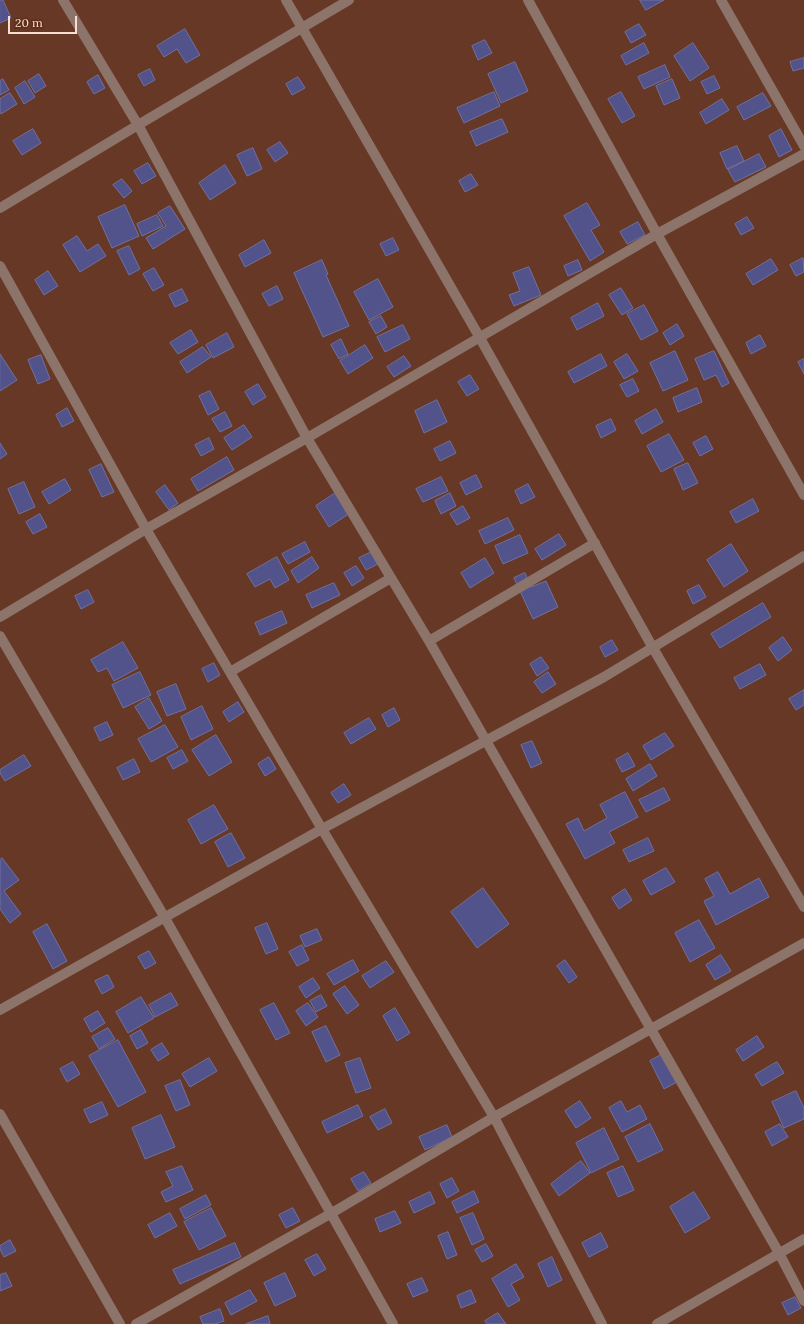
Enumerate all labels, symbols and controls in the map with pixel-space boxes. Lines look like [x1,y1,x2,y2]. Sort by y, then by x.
scale bar [10,8,79,34]
text: 20 m [15,15,43,30]

